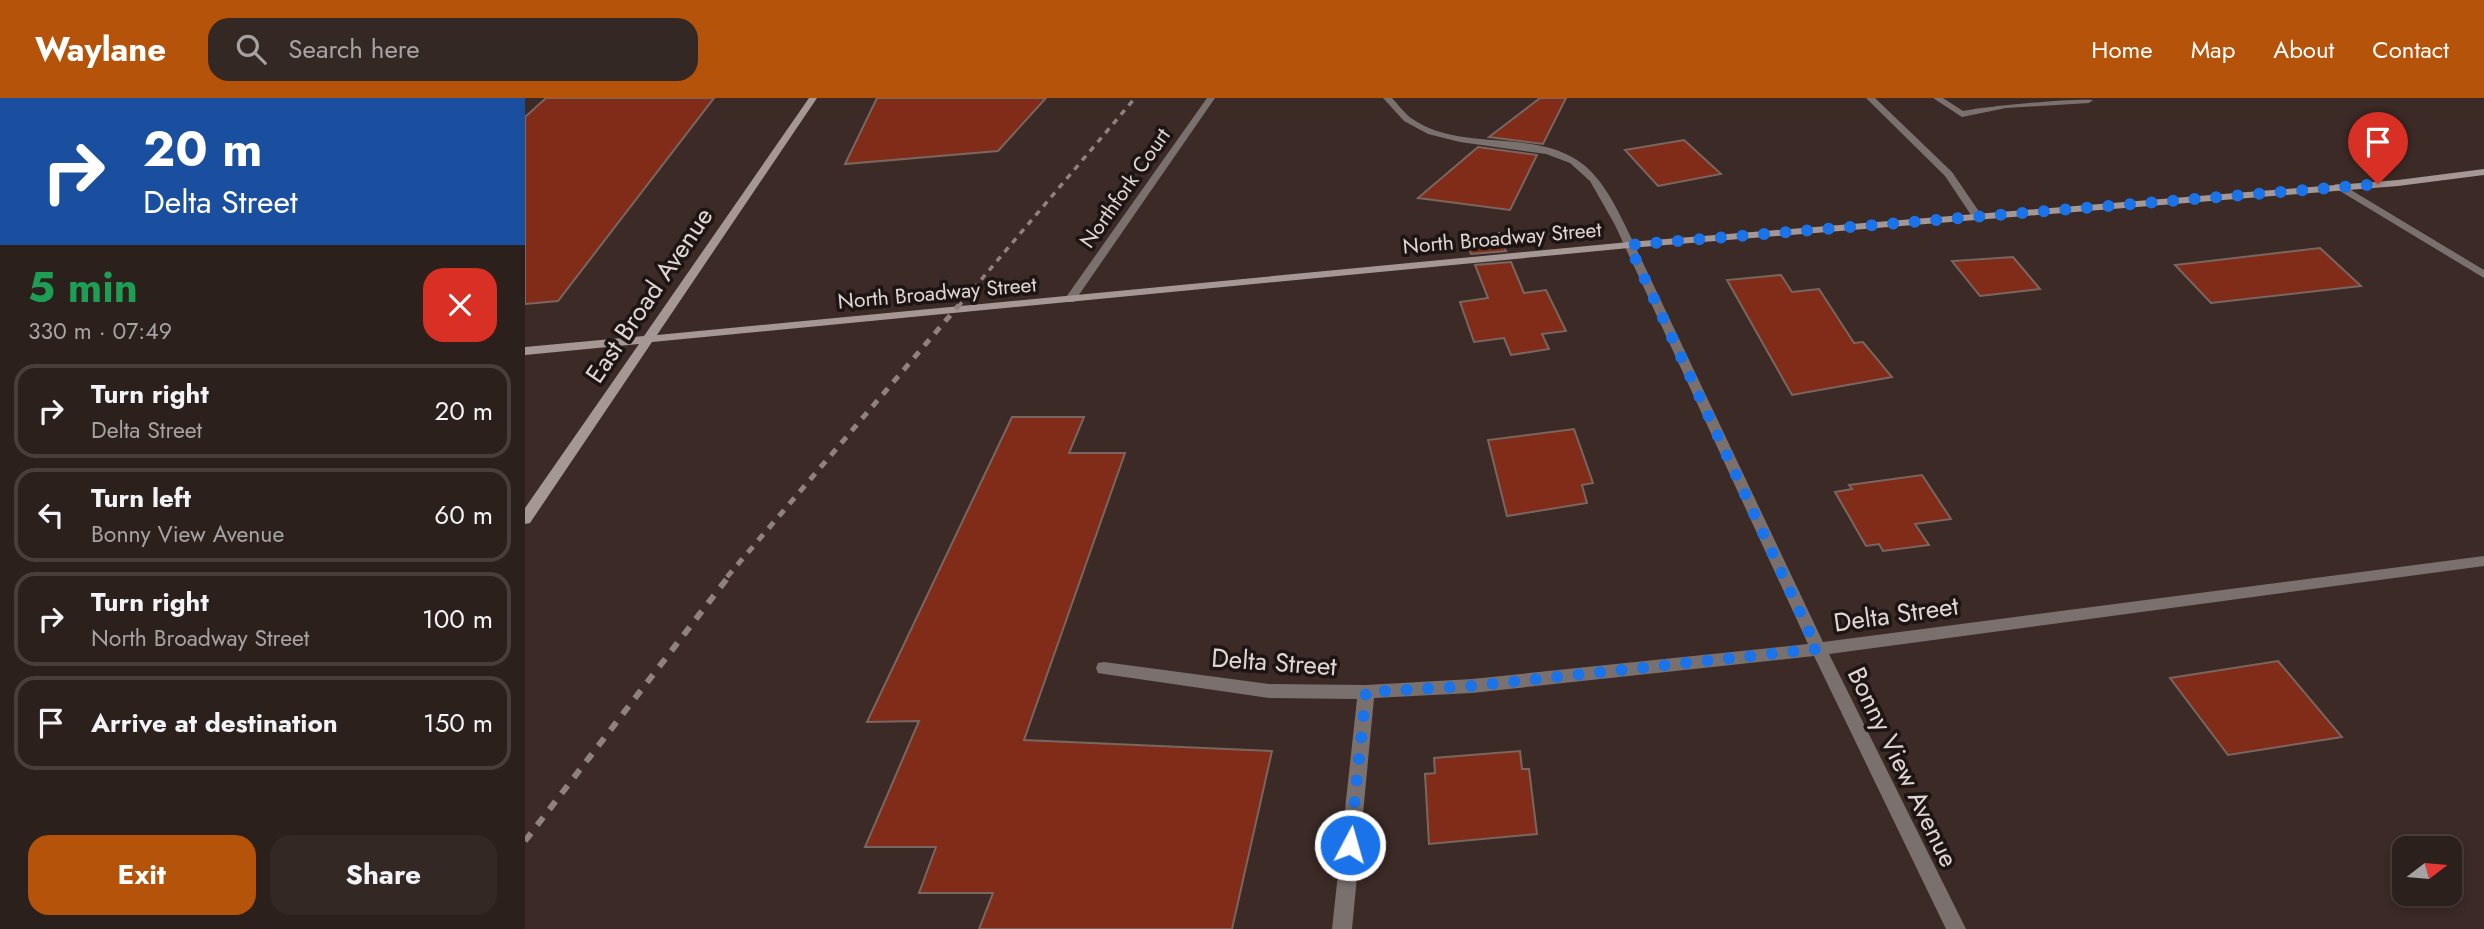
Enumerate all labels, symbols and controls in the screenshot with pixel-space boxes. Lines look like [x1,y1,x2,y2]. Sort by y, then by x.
search box [208,18,698,81]
text: Waylane [35,26,166,73]
icon: search [232,30,270,68]
text: Search here [288,30,420,68]
text: Home [2091,32,2153,67]
text: Map [2191,32,2235,67]
text: About [2273,32,2334,67]
text: Contact [2372,32,2449,67]
pin [2348,112,2408,184]
text: 20 m [143,114,262,184]
street label: Northfork Court [1072,122,1178,254]
icon: arrive [2359,123,2397,161]
icon: right [28,126,119,217]
text: Delta Street [143,179,298,225]
street label: East Broad Avenue [576,200,722,390]
street label: North Broadway Street [1401,214,1603,262]
text: 5 min [28,257,138,318]
button: close [423,268,497,342]
street label: North Broadway Street [836,269,1038,317]
text: 330 m · 07:49 [28,314,172,348]
text: Turn right [91,375,209,413]
icon: right [32,392,70,430]
text: 20 m [435,392,493,430]
text: Delta Street [91,413,202,447]
text: Turn left [91,479,191,517]
icon: left [32,496,70,534]
text: 60 m [434,496,493,534]
text: Bonny View Avenue [91,517,284,551]
text: Turn right [91,583,209,621]
street label: Delta Street [1831,586,1962,642]
icon: right [32,600,70,638]
text: 100 m [422,600,493,638]
text: North Broadway Street [91,621,309,655]
street label: Delta Street [1210,639,1339,685]
street label: Bonny View Avenue [1838,660,1968,874]
icon: arrive [32,704,70,742]
text: Arrive at destination [91,704,338,742]
text: 150 m [423,704,493,742]
position arrow [1313,808,1387,882]
button: Exit [28,835,256,915]
button: Share [270,835,497,915]
north arrow [2392,836,2462,906]
map controls [2392,836,2462,906]

